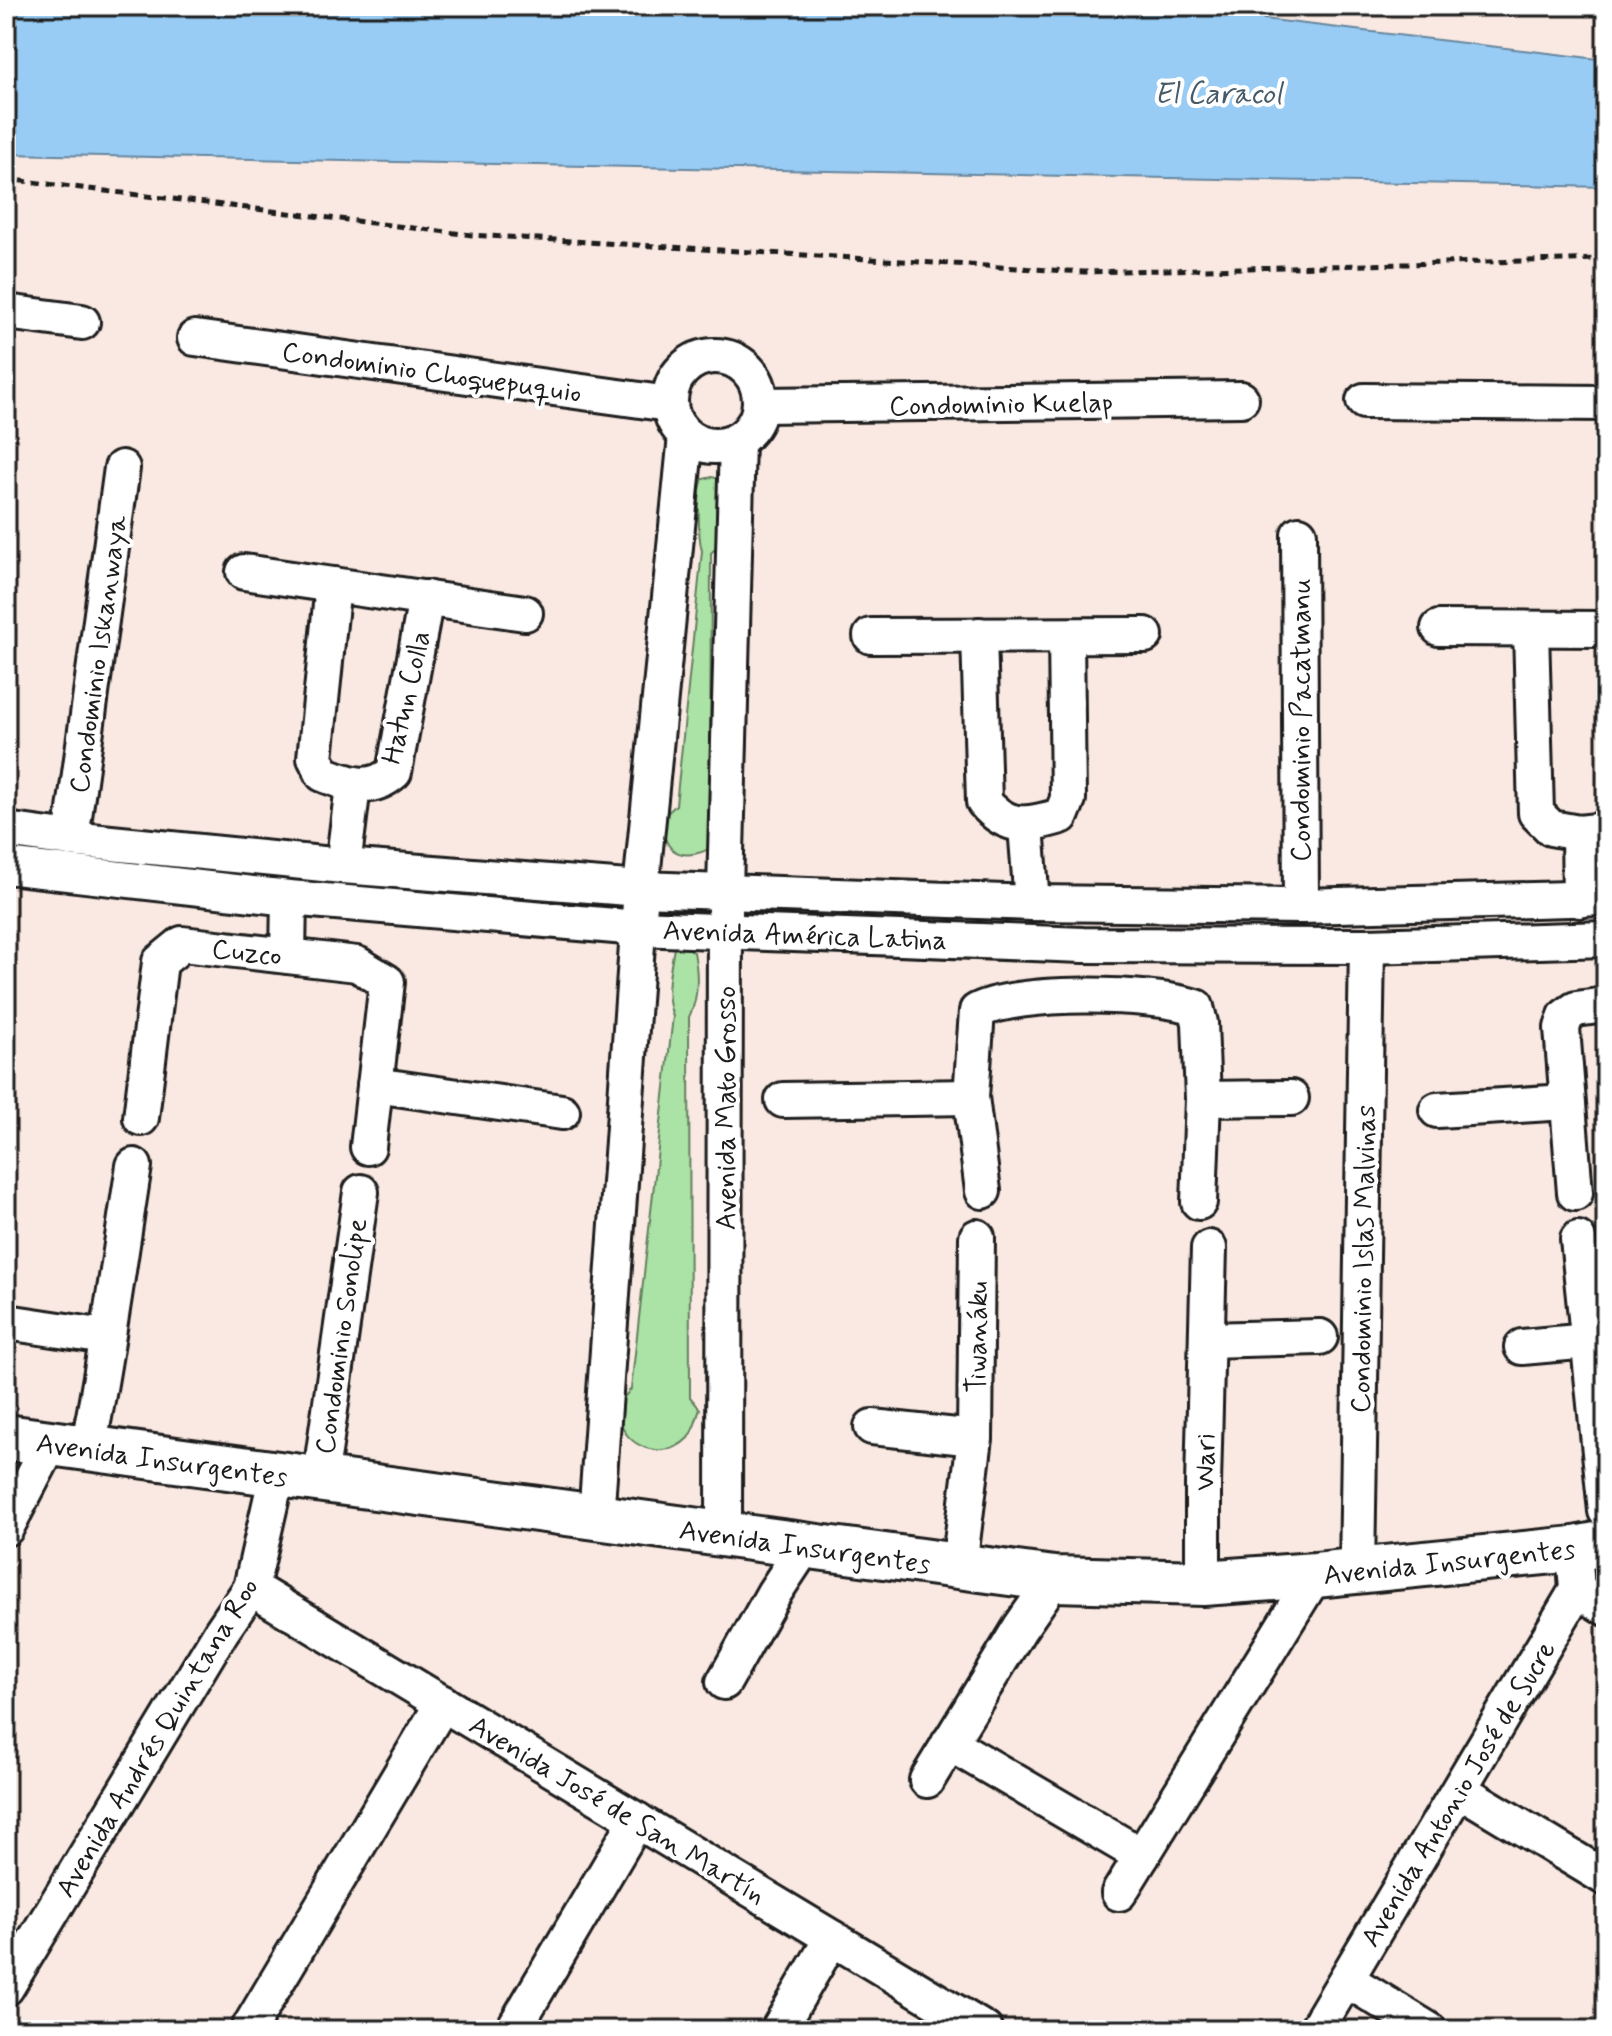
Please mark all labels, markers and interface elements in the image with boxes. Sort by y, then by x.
water label: El Caracol [1154,75,1285,114]
street label: Condominio Choquepuquio [280,334,584,413]
street label: Condominio Kuelap [889,385,1113,426]
street label: Condominio Iskanwaya [62,513,137,796]
street label: Condominio Pacatmanu [1284,578,1321,862]
street label: Hatun Colla [374,627,441,768]
street label: Avenida América Latina [662,913,948,960]
street label: Cuzco [210,931,284,976]
street label: Avenida Mato Grosso [709,986,746,1230]
street label: Condominio Islas Malvinas [1343,1105,1386,1413]
street label: Condominio Sonolipe [308,1216,377,1457]
street label: Tiwanáku [959,1281,998,1393]
street label: Avenida Insurgentes [34,1426,290,1497]
street label: Wari [1187,1433,1226,1491]
street label: Avenida Insurgentes [677,1513,933,1584]
street label: Avenida Insurgentes [1321,1532,1577,1595]
street label: Avenida Andrés Quintana Roo [48,1572,268,1905]
street label: Avenida Antonio José de Sucre [1353,1634,1565,1954]
street label: Avenida José de San Martín [462,1708,772,1915]

